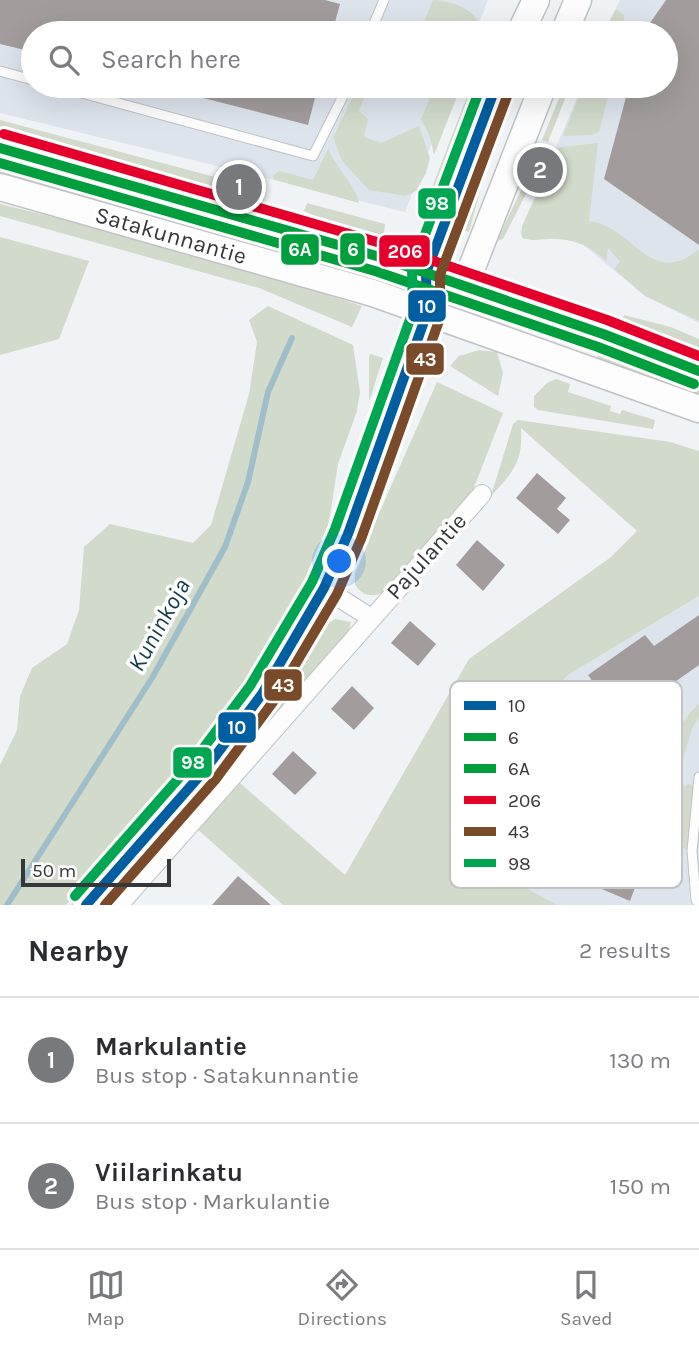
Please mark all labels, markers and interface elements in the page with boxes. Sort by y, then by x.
search box [21,21,678,98]
icon: search [45,41,83,79]
text: Search here [101,44,241,75]
pin: 2 [517,144,563,196]
pin: 1 [216,161,262,213]
line badge: 98 [417,187,457,220]
text: 98 [425,193,449,215]
street label: Satakunnantie [92,201,250,270]
line badge: 6 [339,232,366,266]
line badge: 6A [280,233,320,266]
line badge: 206 [378,234,431,268]
text: 6A [288,239,312,261]
text: 6 [347,239,359,261]
text: 206 [387,241,423,263]
line badge: 10 [407,289,447,323]
text: 10 [418,296,436,318]
line badge: 43 [405,342,445,376]
text: 43 [413,349,437,371]
street label: Pajulantie [381,508,472,605]
your location [322,544,356,578]
water label: Kuninkoja [122,574,196,676]
line badge: 43 [263,668,303,702]
text: 43 [271,675,295,697]
legend [450,681,682,888]
text: 10 [508,695,526,717]
line badge: 10 [217,711,257,744]
text: 10 [228,717,246,739]
text: 6 [508,727,519,749]
line badge: 98 [172,746,213,779]
text: 98 [181,752,205,774]
text: 6A [508,758,530,780]
text: 206 [508,790,541,812]
text: 43 [508,821,530,843]
text: 98 [508,853,531,875]
scale bar [21,856,172,888]
text: 50 m [32,860,76,882]
text: Nearby [28,933,128,969]
text: 2 results [579,937,671,964]
text: Markulantie [95,1031,247,1062]
text: 1 [47,1047,55,1074]
text: 130 m [609,1047,671,1074]
text: Bus stop · Satakunnantie [95,1062,359,1089]
text: Viilarinkatu [95,1157,243,1188]
text: 2 [44,1173,58,1200]
text: 150 m [610,1173,671,1200]
text: Bus stop · Markulantie [95,1188,330,1215]
tab: Map [87,1266,125,1330]
tab: Directions [298,1266,387,1330]
tab: Saved [560,1266,612,1330]

